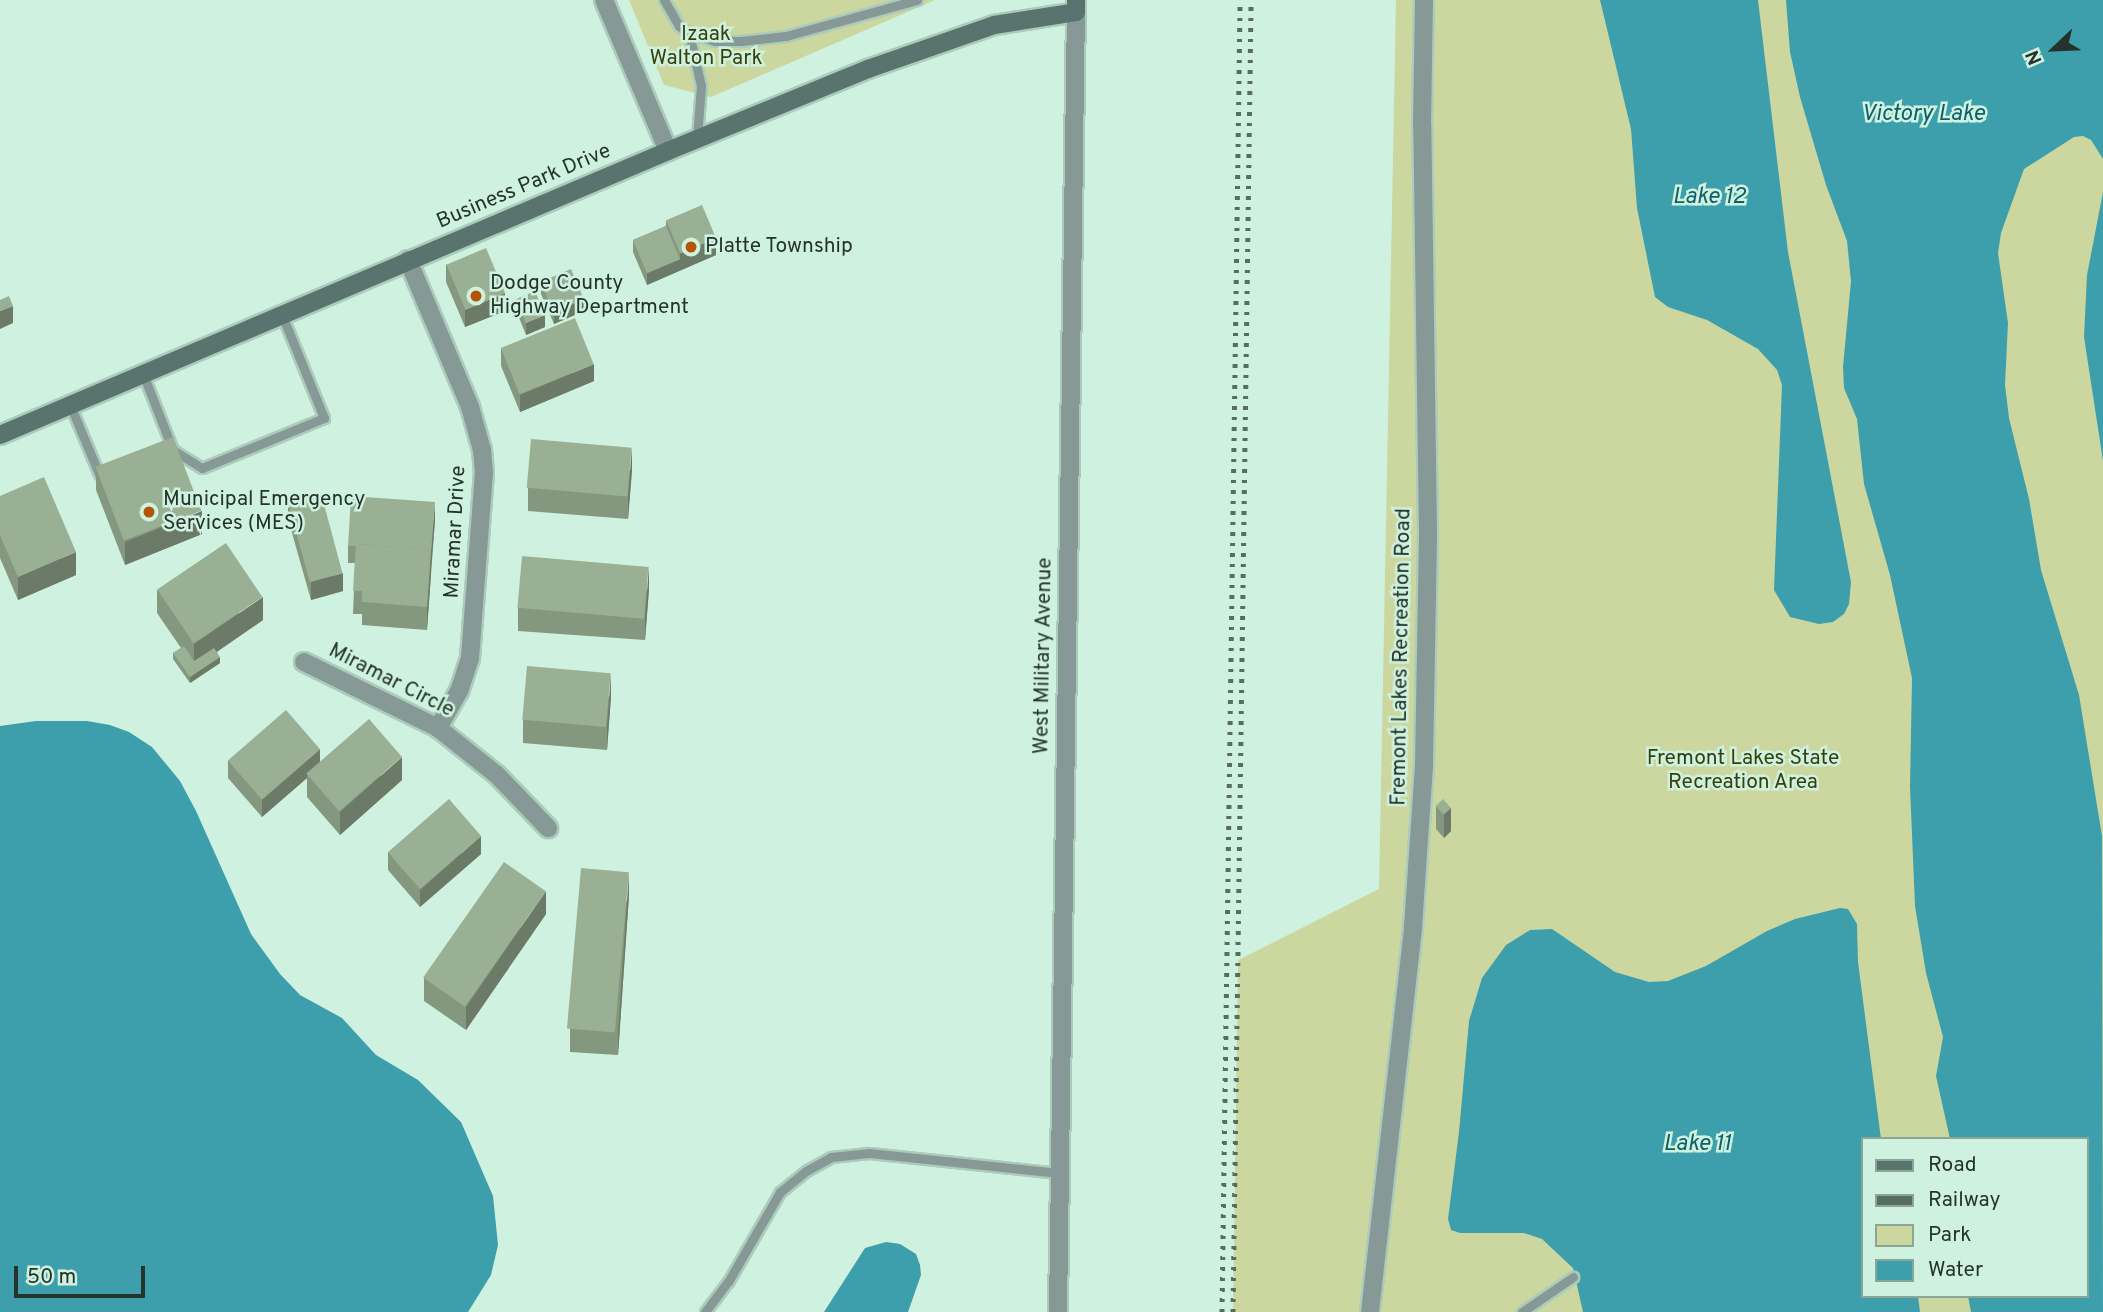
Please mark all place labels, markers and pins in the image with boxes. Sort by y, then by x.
place label: Platte Township [705,234,854,260]
marker: Platte Township [683,239,699,255]
place label: Dodge County Highway Department [490,271,689,321]
marker: Dodge County Highway Department [468,288,484,304]
place label: Municipal Emergency Services (MES) [163,487,365,537]
marker: Municipal Emergency Services (MES) [141,504,157,520]

